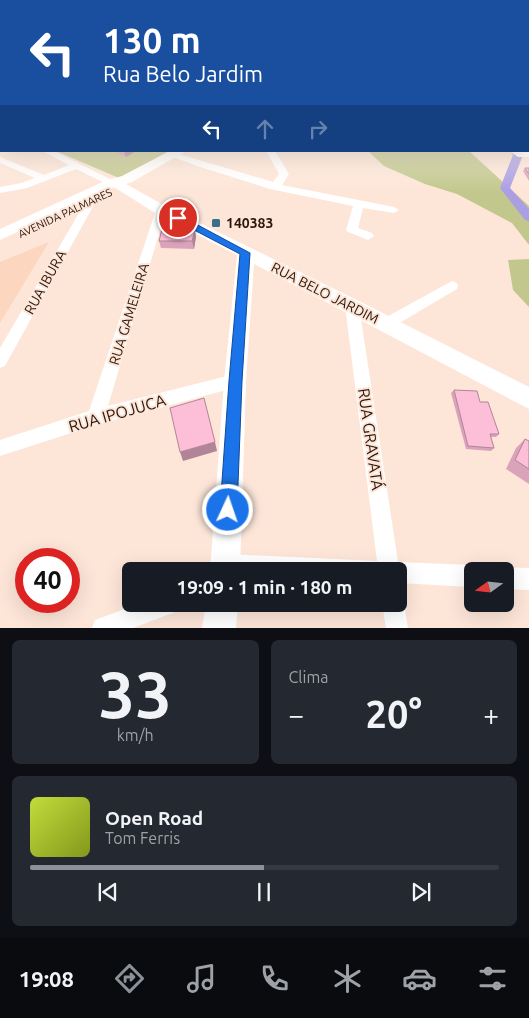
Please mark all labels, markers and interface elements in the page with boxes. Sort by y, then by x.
icon: left [20,20,85,85]
text: 130 m [103,20,201,60]
text: Rua Belo Jardim [103,61,263,86]
icon: left [198,115,226,143]
icon: ahead [251,115,279,143]
icon: right [304,115,332,143]
street label: AVENIDA PALMARES [16,186,114,240]
pin [157,197,199,239]
icon: arrive [164,204,192,232]
place label: 140383 [226,215,273,231]
marker: 140383 [210,217,222,229]
street label: RUA IBURA [21,247,69,317]
street label: RUA BELO JARDIM [269,259,381,327]
street label: RUA GAMELEIRA [106,261,152,367]
street label: RUA GRAVATÁ [355,387,389,492]
street label: RUA IPOJUCA [66,390,168,435]
position arrow [201,483,253,535]
speed limit sign: 40 [15,548,80,613]
north arrow [464,562,514,612]
map controls [464,562,514,612]
text: 19:09 · 1 min · 180 m [177,576,352,598]
text: 33 [99,657,172,730]
text: Clima [289,668,328,686]
text: 20° [366,693,422,735]
text: − [289,699,304,730]
text: + [483,699,499,730]
text: km/h [117,726,154,744]
text: Open Road [105,807,203,829]
text: Tom Ferris [105,829,180,847]
icon: previous [94,878,122,906]
icon: pause [250,878,278,906]
icon: next [407,878,435,906]
icon: directions [112,961,147,996]
icon: music [184,961,219,996]
icon: phone [257,961,292,996]
icon: climate [330,961,365,996]
icon: car [402,961,437,996]
icon: filters [475,961,510,996]
text: 19:08 [19,966,74,991]

